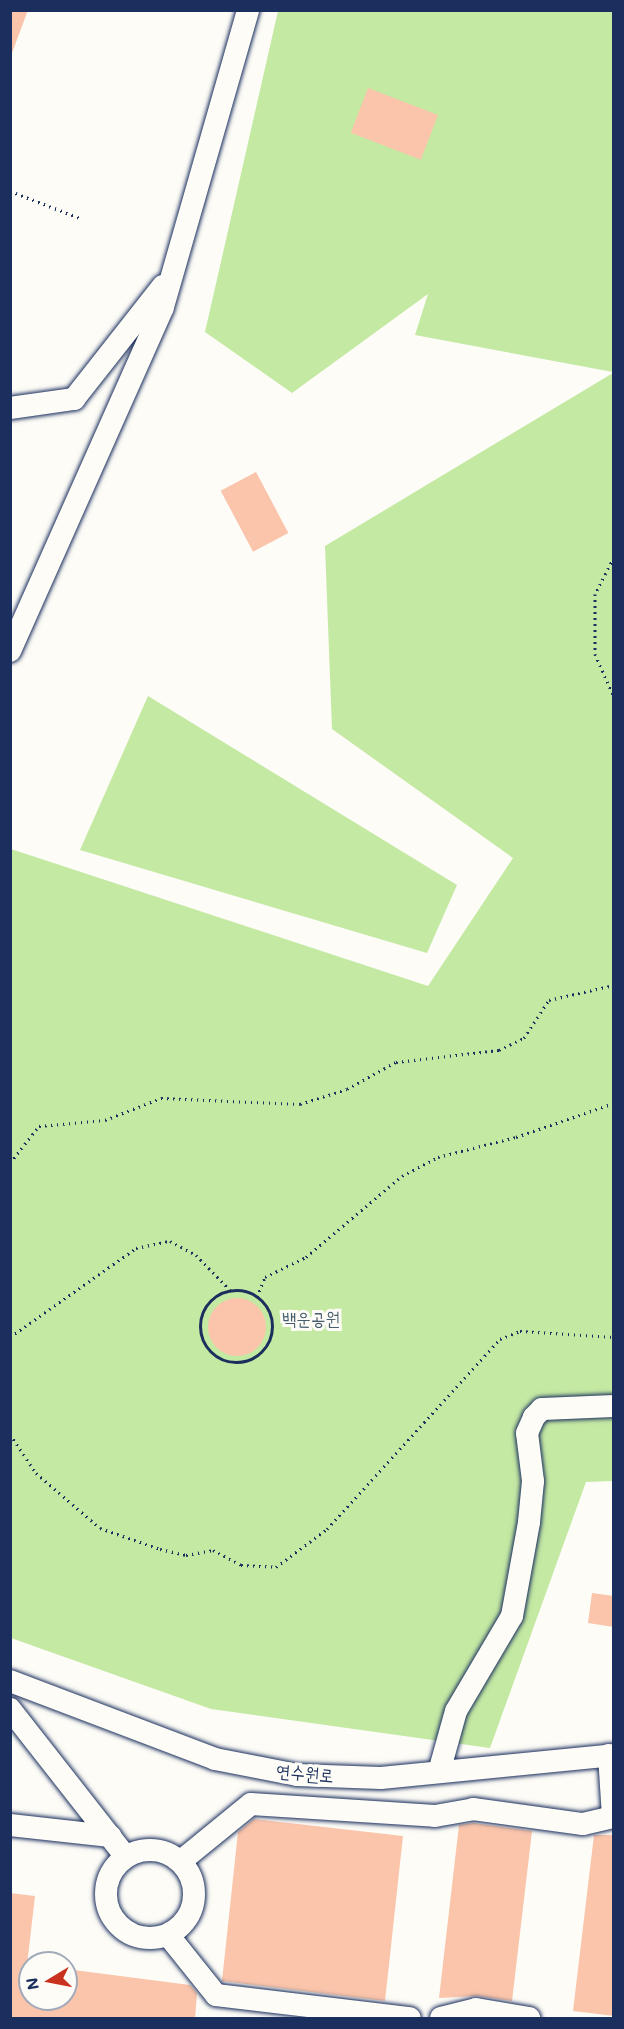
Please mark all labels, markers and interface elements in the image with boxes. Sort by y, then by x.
park label: 백운공원 [282,1307,340,1329]
street label: 연수원로 [275,1760,335,1786]
north arrow [18,1951,78,2011]
text: N [20,1976,43,1992]

